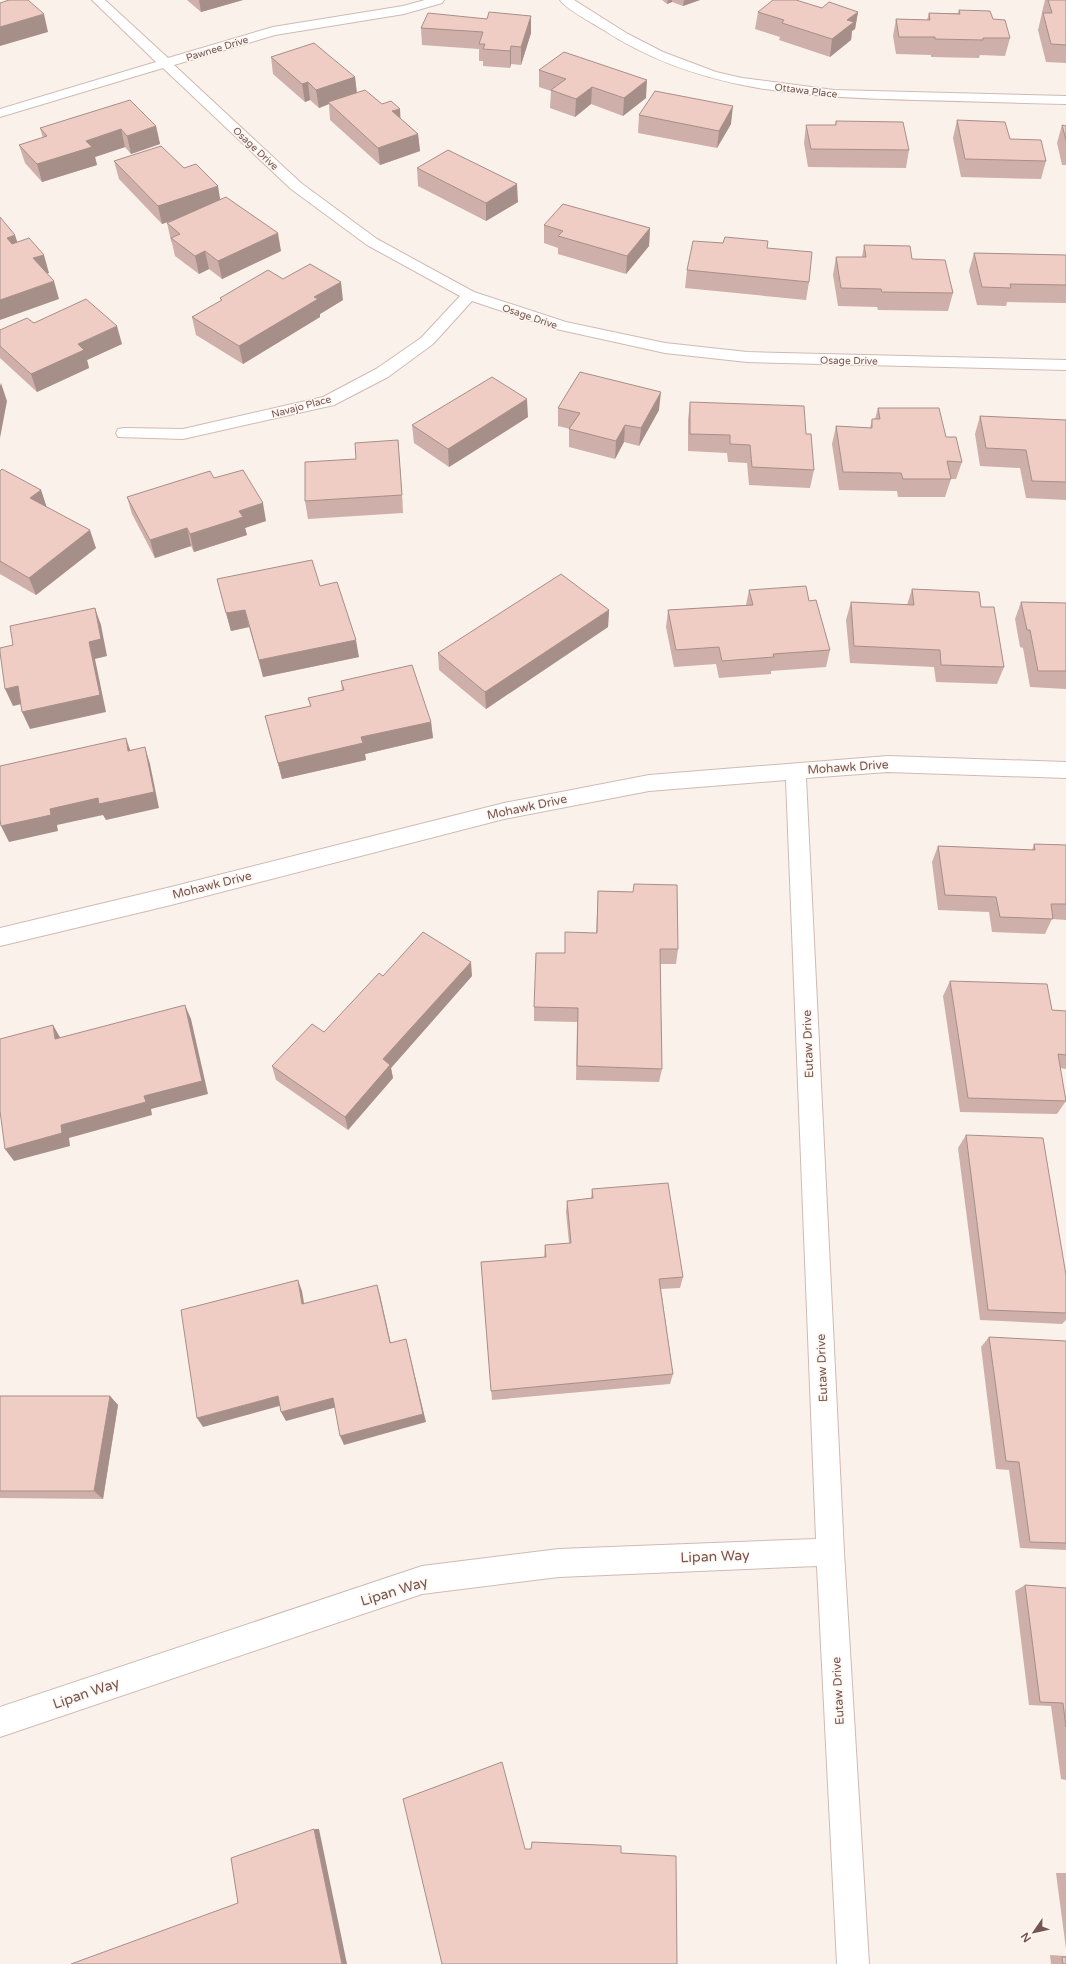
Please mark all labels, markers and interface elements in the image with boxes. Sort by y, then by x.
street label: Pawnee Drive [185,34,250,64]
street label: Ottawa Place [774,81,838,101]
street label: Osage Drive [230,125,281,173]
street label: Osage Drive [500,302,559,332]
street label: Osage Drive [820,354,878,368]
street label: Navajo Place [270,393,333,421]
street label: Mohawk Drive [807,757,889,777]
street label: Mohawk Drive [486,792,568,822]
street label: Mohawk Drive [171,868,253,902]
street label: Eutaw Drive [800,1009,816,1078]
street label: Eutaw Drive [814,1333,830,1402]
street label: Lipan Way [680,1547,750,1566]
street label: Lipan Way [359,1573,430,1610]
street label: Eutaw Drive [829,1656,847,1725]
street label: Lipan Way [51,1674,122,1713]
north arrow [1014,1912,1054,1952]
text: N [1018,1930,1034,1945]

